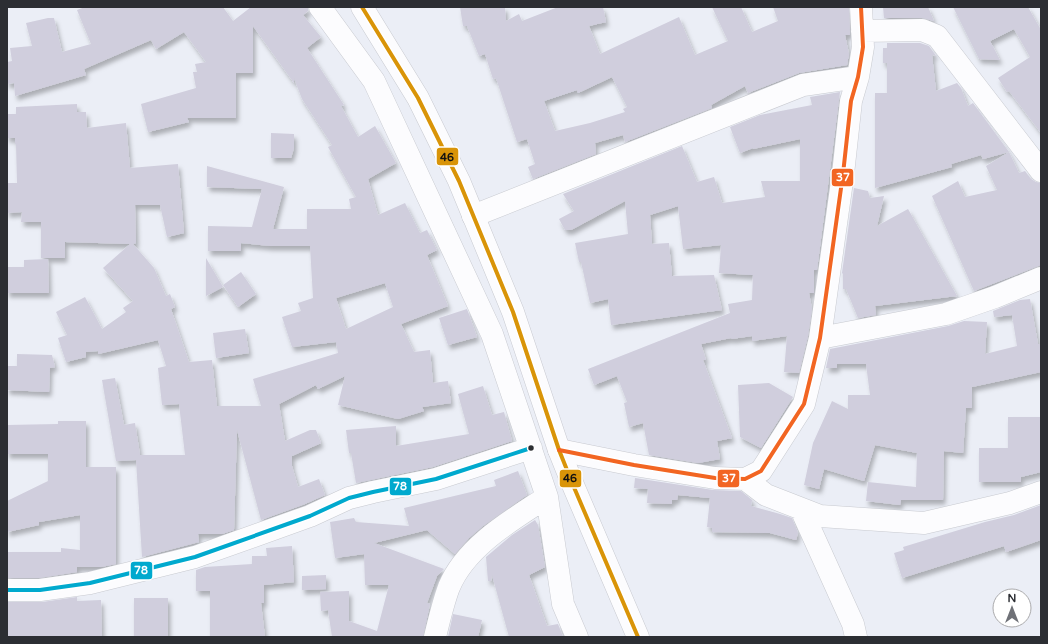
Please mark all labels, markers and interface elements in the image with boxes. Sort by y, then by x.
line badge: 46 [436,147,459,166]
text: 46 [440,151,454,164]
line badge: 37 [831,168,854,187]
text: 37 [836,171,850,184]
unlabelled marker [526,443,536,453]
line badge: 46 [559,469,582,488]
line badge: 37 [717,469,740,488]
text: 46 [563,472,577,485]
text: 37 [722,472,736,485]
line badge: 78 [389,477,412,496]
text: 78 [393,480,407,493]
line badge: 78 [130,561,153,580]
text: 78 [134,564,148,577]
north arrow [992,588,1032,628]
text: N [1008,592,1016,605]

